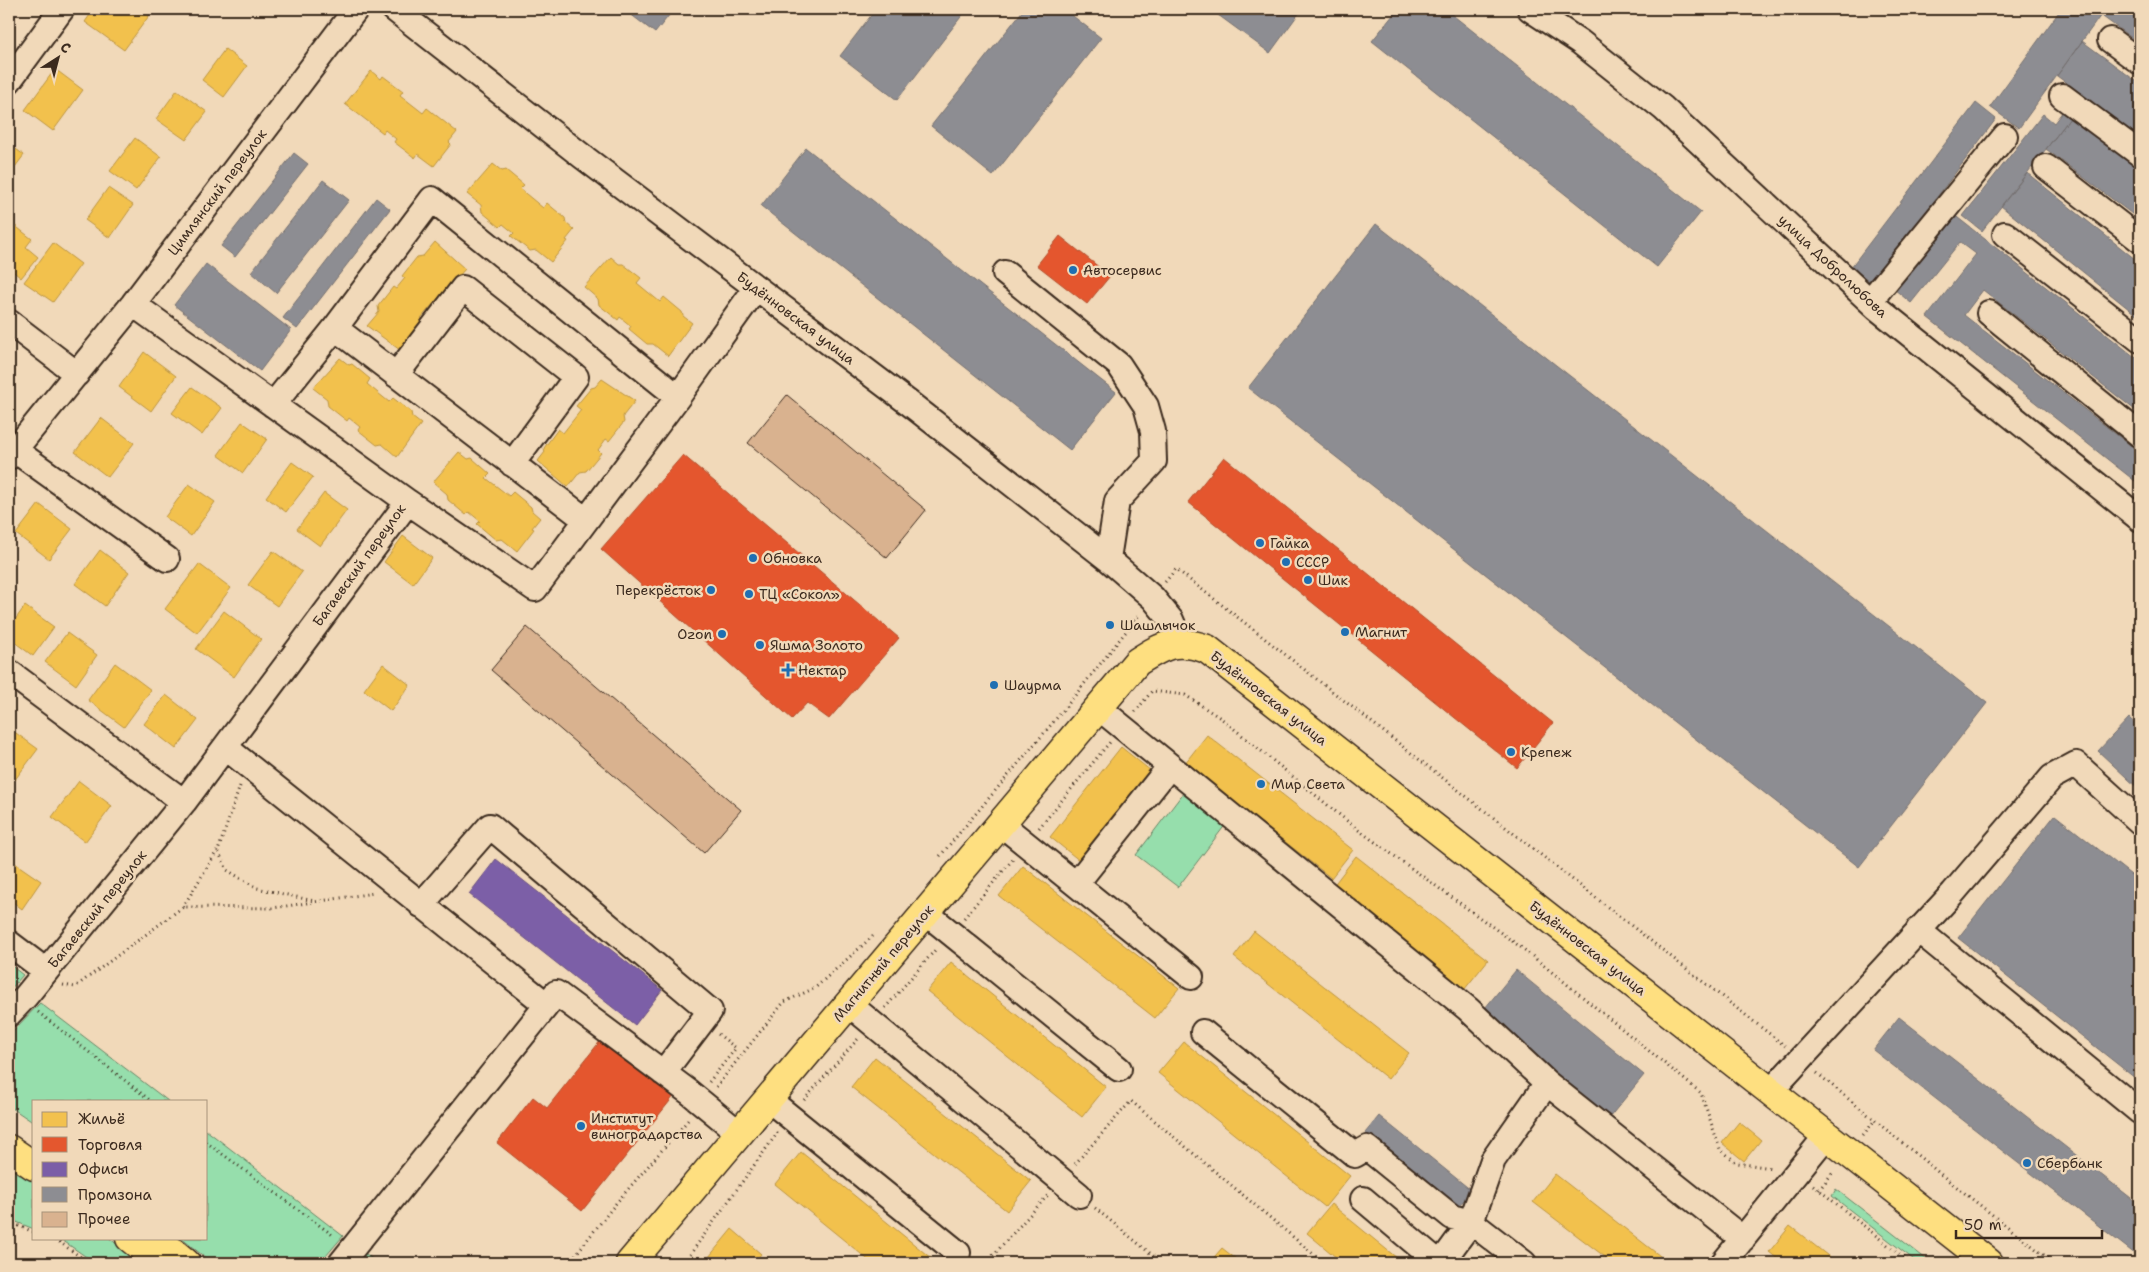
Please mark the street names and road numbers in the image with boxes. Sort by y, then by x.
street label: Цимлянский переулок [164,125,271,259]
street label: улица Добролюбова [1774,211,1892,322]
street label: Будённовская улица [733,268,859,369]
street label: Багаевский переулок [308,500,410,630]
street label: Будённовская улица [1207,647,1331,749]
street label: Багаевский переулок [44,846,151,972]
street label: Будённовская улица [1526,897,1650,999]
street label: Магнитный переулок [829,900,938,1025]

